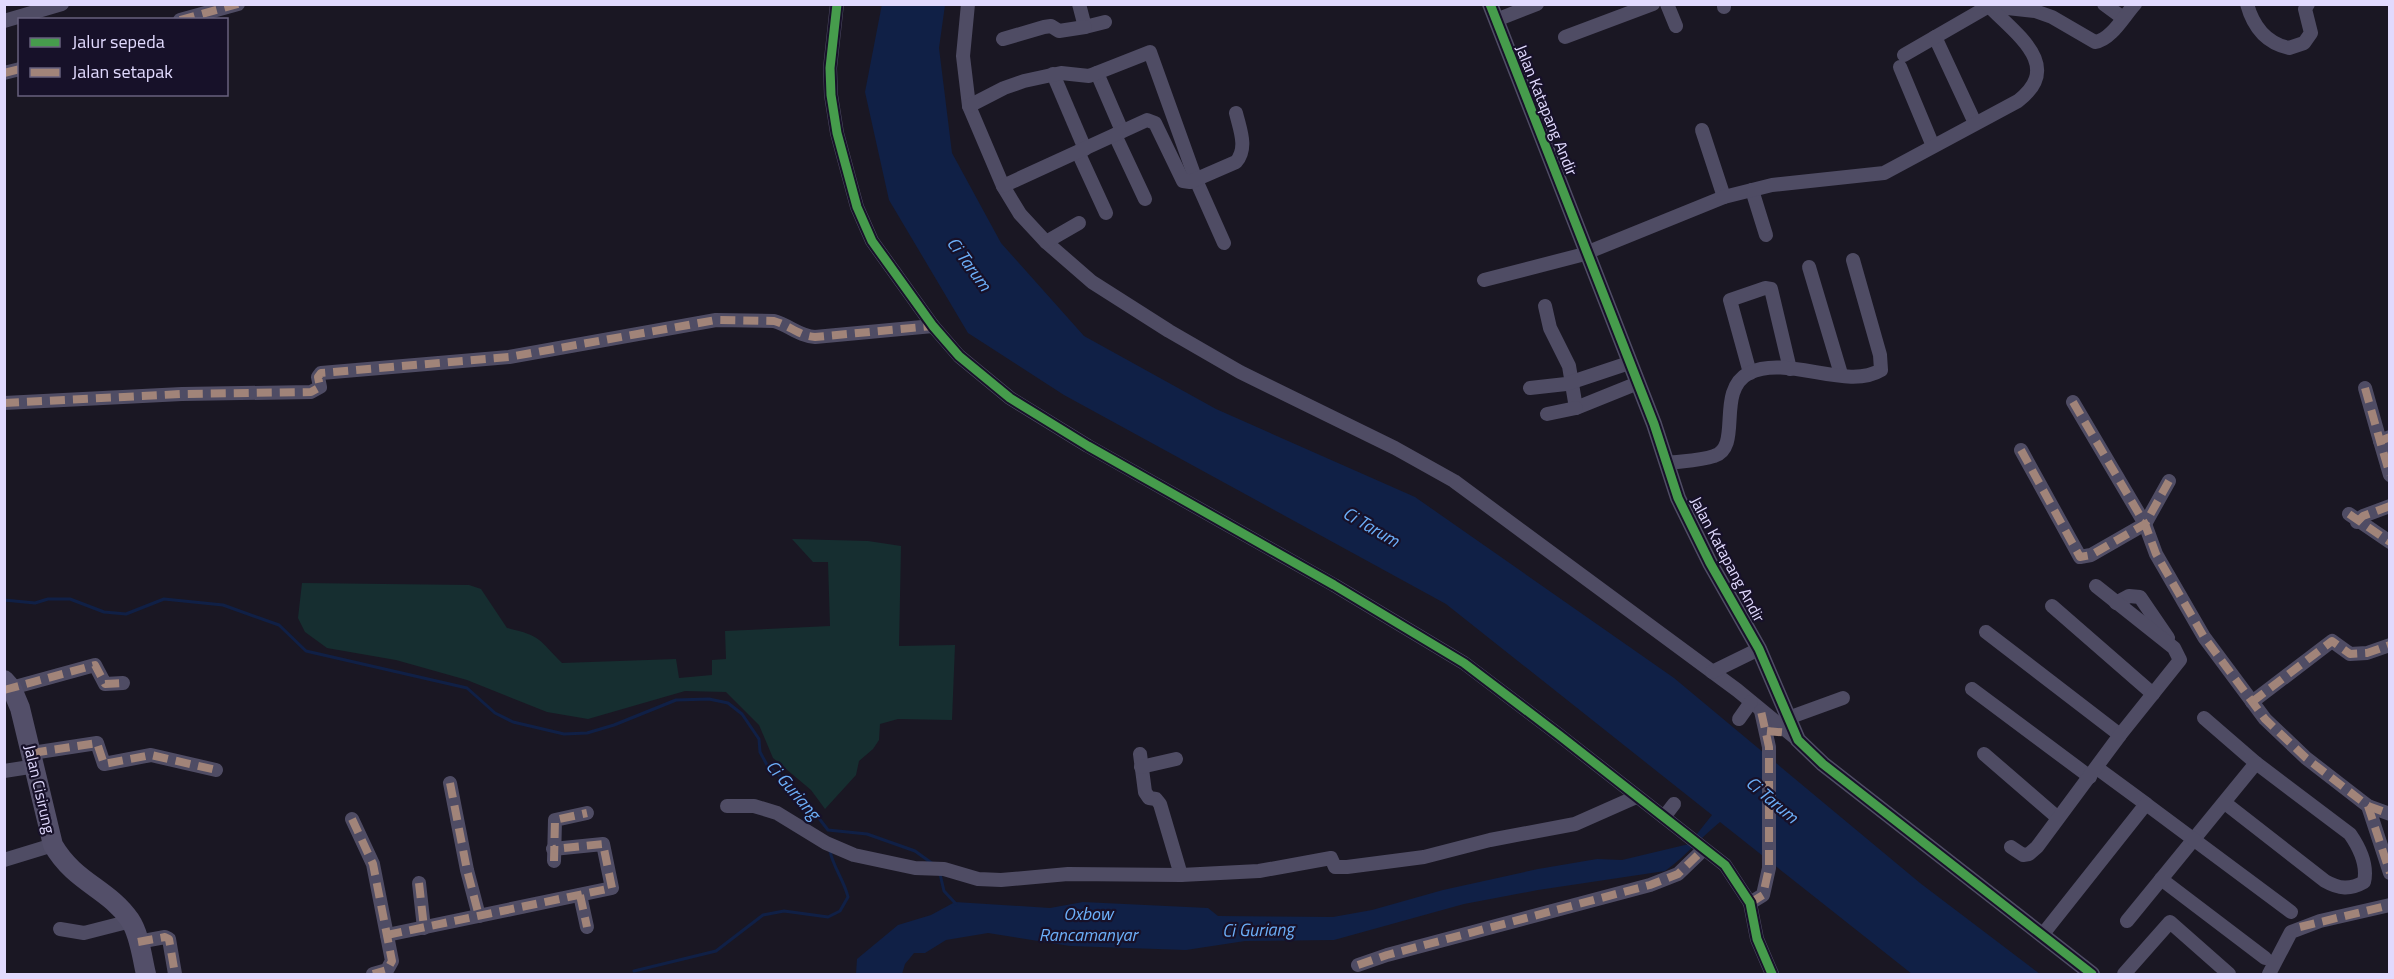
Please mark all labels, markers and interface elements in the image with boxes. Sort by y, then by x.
legend [18,18,228,96]
text: Jalur sepeda [72,28,165,55]
street label: Jalan Katapang Andir [1510,41,1584,180]
text: Jalan setapak [72,58,173,85]
water label: Ci Tarum [940,231,999,297]
street label: Jalan Katapang Andir [1685,492,1772,627]
water label: Ci Tarum [1338,500,1405,554]
street label: Jalan Cisirung [18,742,62,836]
water label: Ci Guriang [760,754,829,828]
water label: Ci Tarum [1740,770,1805,830]
water label: Oxbow Rancamanyar [1039,900,1140,948]
water label: Ci Guriang [1222,915,1297,944]

